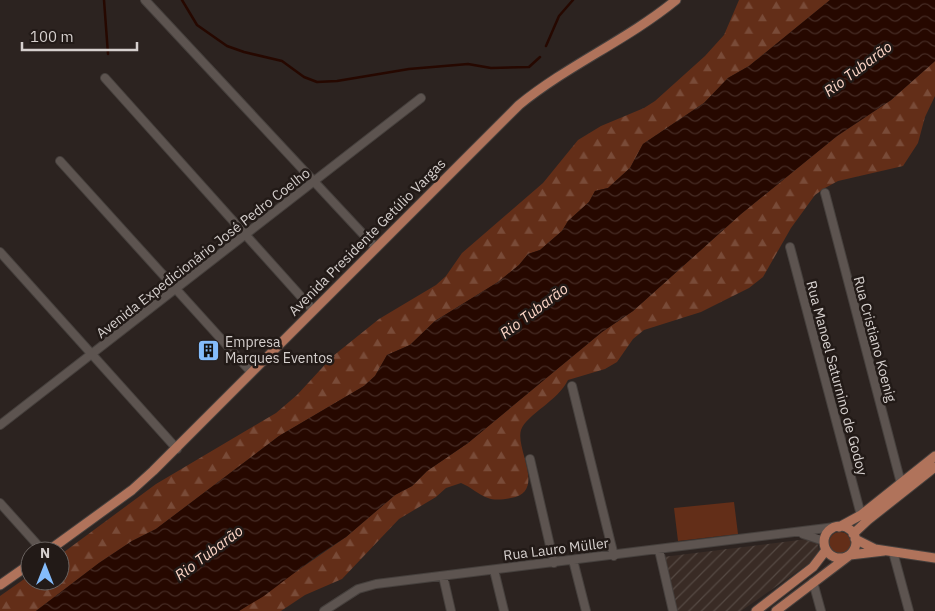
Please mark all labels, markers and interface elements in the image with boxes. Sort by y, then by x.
scale bar [22,20,138,52]
text: 100 m [30,27,74,46]
water label: Rio Tubarão [820,37,896,101]
street label: Avenida Presidente Getúlio Vargas [285,154,450,319]
street label: Avenida Expedicionário José Pedro Coelho [92,164,314,342]
street label: Rua Cristiano Koenig [850,274,901,405]
water label: Rio Tubarão [496,279,572,343]
street label: Rua Manoel Saturnino de Godoy [802,279,872,477]
place label: Empresa Marques Eventos [225,333,333,367]
building icon: Empresa Marques Eventos [197,338,221,362]
water label: Rio Tubarão [171,521,247,585]
street label: Rua Lauro Müller [502,534,610,564]
north arrow [20,541,70,591]
text: N [40,544,50,562]

